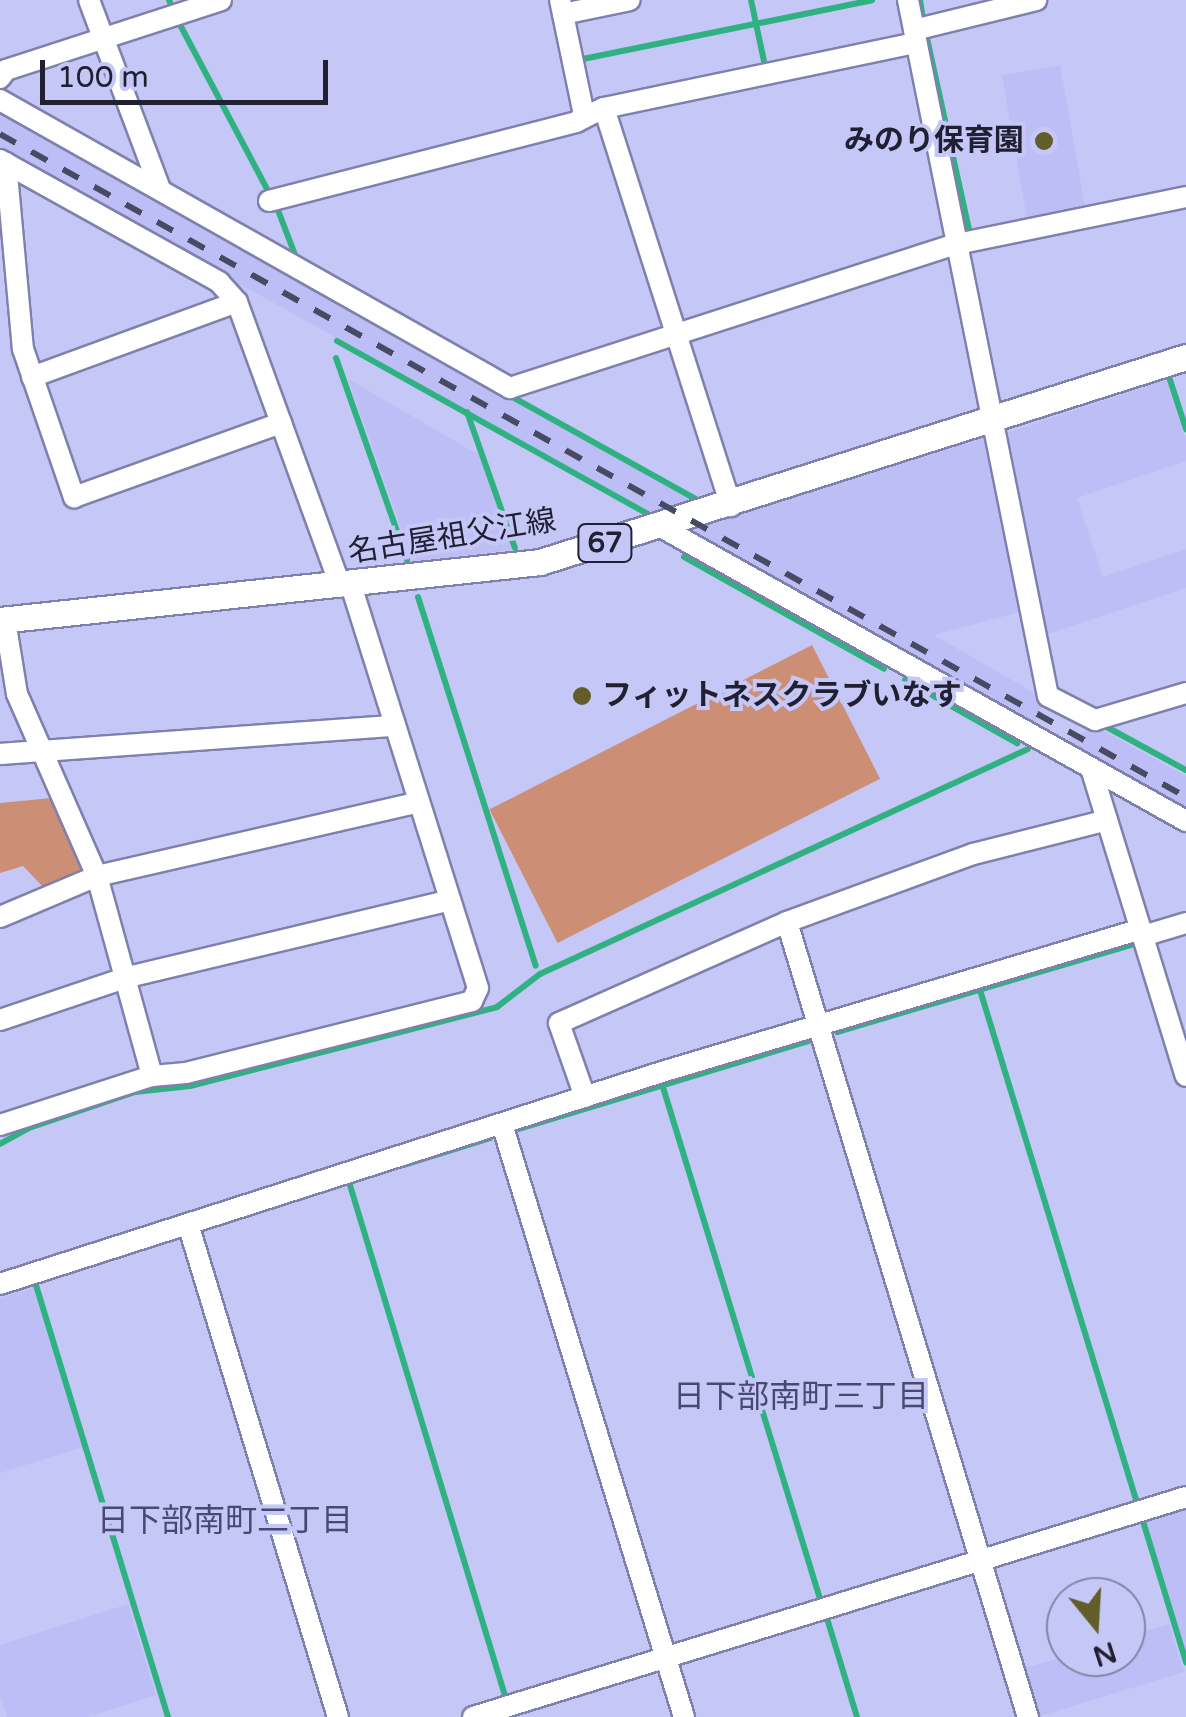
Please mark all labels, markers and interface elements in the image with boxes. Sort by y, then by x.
scale bar [45,40,332,102]
text: 100 m [57,59,149,96]
place label: みのり保育園 [844,123,1024,159]
marker: みのり保育園 [1033,130,1055,152]
street label: 名古屋祖父江線 [345,503,559,571]
road number: 67 [575,520,635,566]
place label: フィットネスクラブいなす [602,678,962,714]
marker: フィットネスクラブいなす [571,685,593,707]
district label: 日下部南町三丁目 [673,1378,929,1416]
district label: 日下部南町二丁目 [97,1502,353,1540]
north arrow [1046,1577,1146,1677]
text: N [1089,1634,1121,1673]

